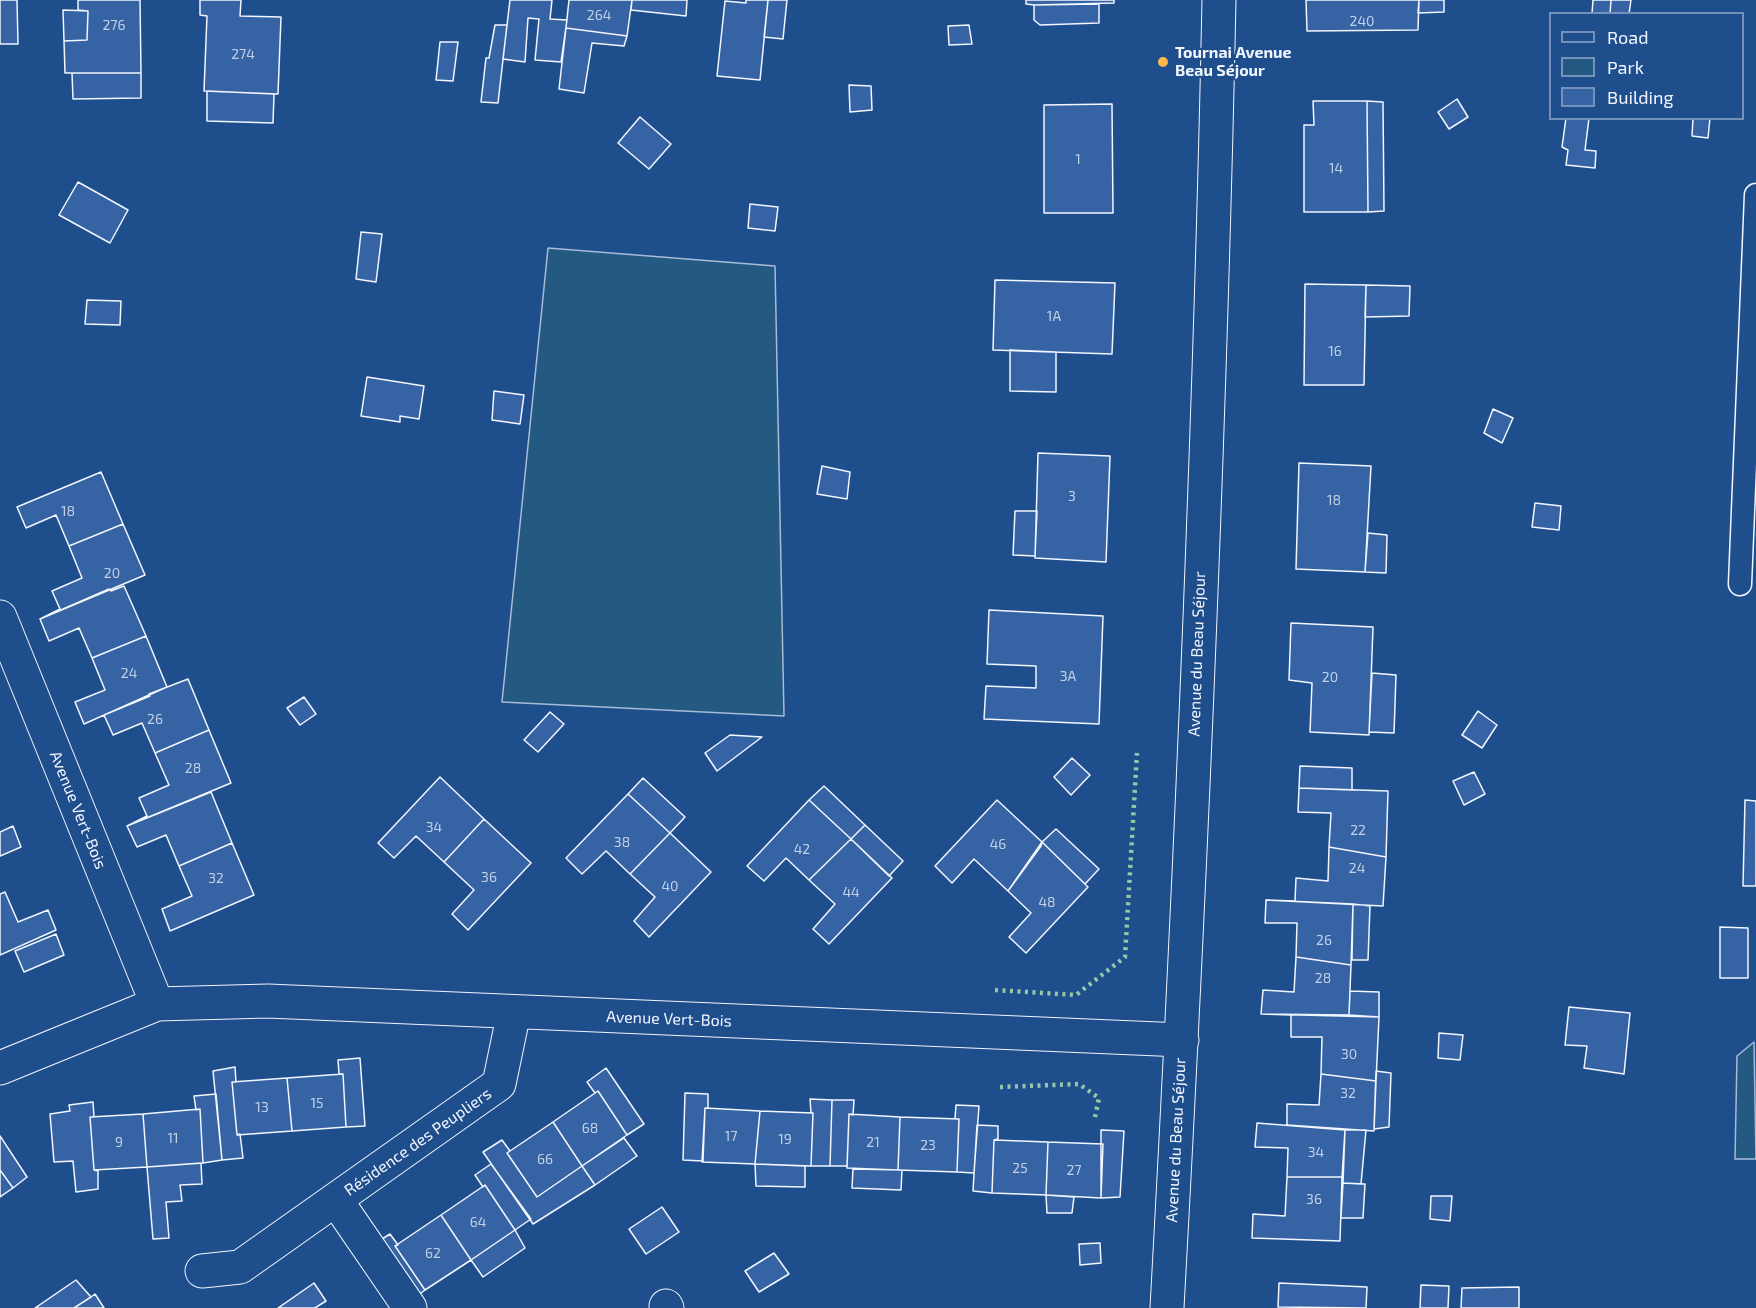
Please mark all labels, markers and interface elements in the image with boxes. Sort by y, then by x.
house number: 264 [587,7,611,23]
legend [1549,12,1744,120]
house number: 240 [1350,13,1374,29]
house number: 276 [102,17,126,33]
text: Road [1607,26,1648,48]
place label: Tournai Avenue Beau Séjour [1175,43,1292,81]
house number: 274 [231,46,255,62]
marker: Tournai Avenue Beau Séjour [1156,55,1170,69]
text: Park [1607,56,1644,78]
text: Building [1607,86,1674,108]
house number: 1 [1075,151,1081,167]
house number: 14 [1329,160,1343,176]
house number: 1A [1047,308,1061,324]
house number: 16 [1328,343,1342,359]
house number: 3 [1068,488,1076,504]
house number: 18 [1327,492,1341,508]
house number: 18 [61,503,75,519]
house number: 20 [104,565,120,581]
street label: Avenue du Beau Séjour [1185,571,1209,737]
house number: 24 [121,665,137,681]
house number: 3A [1060,668,1076,684]
house number: 20 [1322,669,1338,685]
house number: 26 [147,711,163,727]
street label: Avenue Vert-Bois [46,748,110,872]
house number: 28 [185,760,201,776]
house number: 34 [426,819,442,835]
house number: 22 [1350,822,1366,838]
house number: 38 [614,834,630,850]
house number: 46 [990,836,1006,852]
house number: 42 [794,841,810,857]
house number: 24 [1349,860,1365,876]
house number: 36 [481,869,497,885]
house number: 32 [208,870,224,886]
house number: 40 [661,878,679,894]
house number: 44 [842,884,860,900]
house number: 48 [1038,894,1056,910]
house number: 26 [1316,932,1332,948]
house number: 28 [1315,970,1331,986]
street label: Avenue Vert-Bois [606,1007,732,1031]
house number: 30 [1341,1046,1357,1062]
street label: Avenue du Beau Séjour [1162,1057,1190,1223]
street label: Résidence des Peupliers [341,1084,495,1200]
house number: 32 [1340,1085,1356,1101]
house number: 15 [310,1095,324,1111]
house number: 13 [255,1099,269,1115]
house number: 68 [582,1120,598,1136]
house number: 17 [725,1128,737,1144]
house number: 11 [167,1130,179,1146]
house number: 19 [778,1131,792,1147]
house number: 9 [115,1134,123,1150]
house number: 21 [866,1134,880,1150]
house number: 23 [920,1137,936,1153]
house number: 34 [1308,1144,1324,1160]
house number: 66 [537,1151,553,1167]
house number: 25 [1012,1160,1028,1176]
house number: 27 [1066,1162,1082,1178]
house number: 36 [1306,1191,1322,1207]
house number: 64 [470,1214,486,1230]
house number: 62 [425,1245,441,1261]

